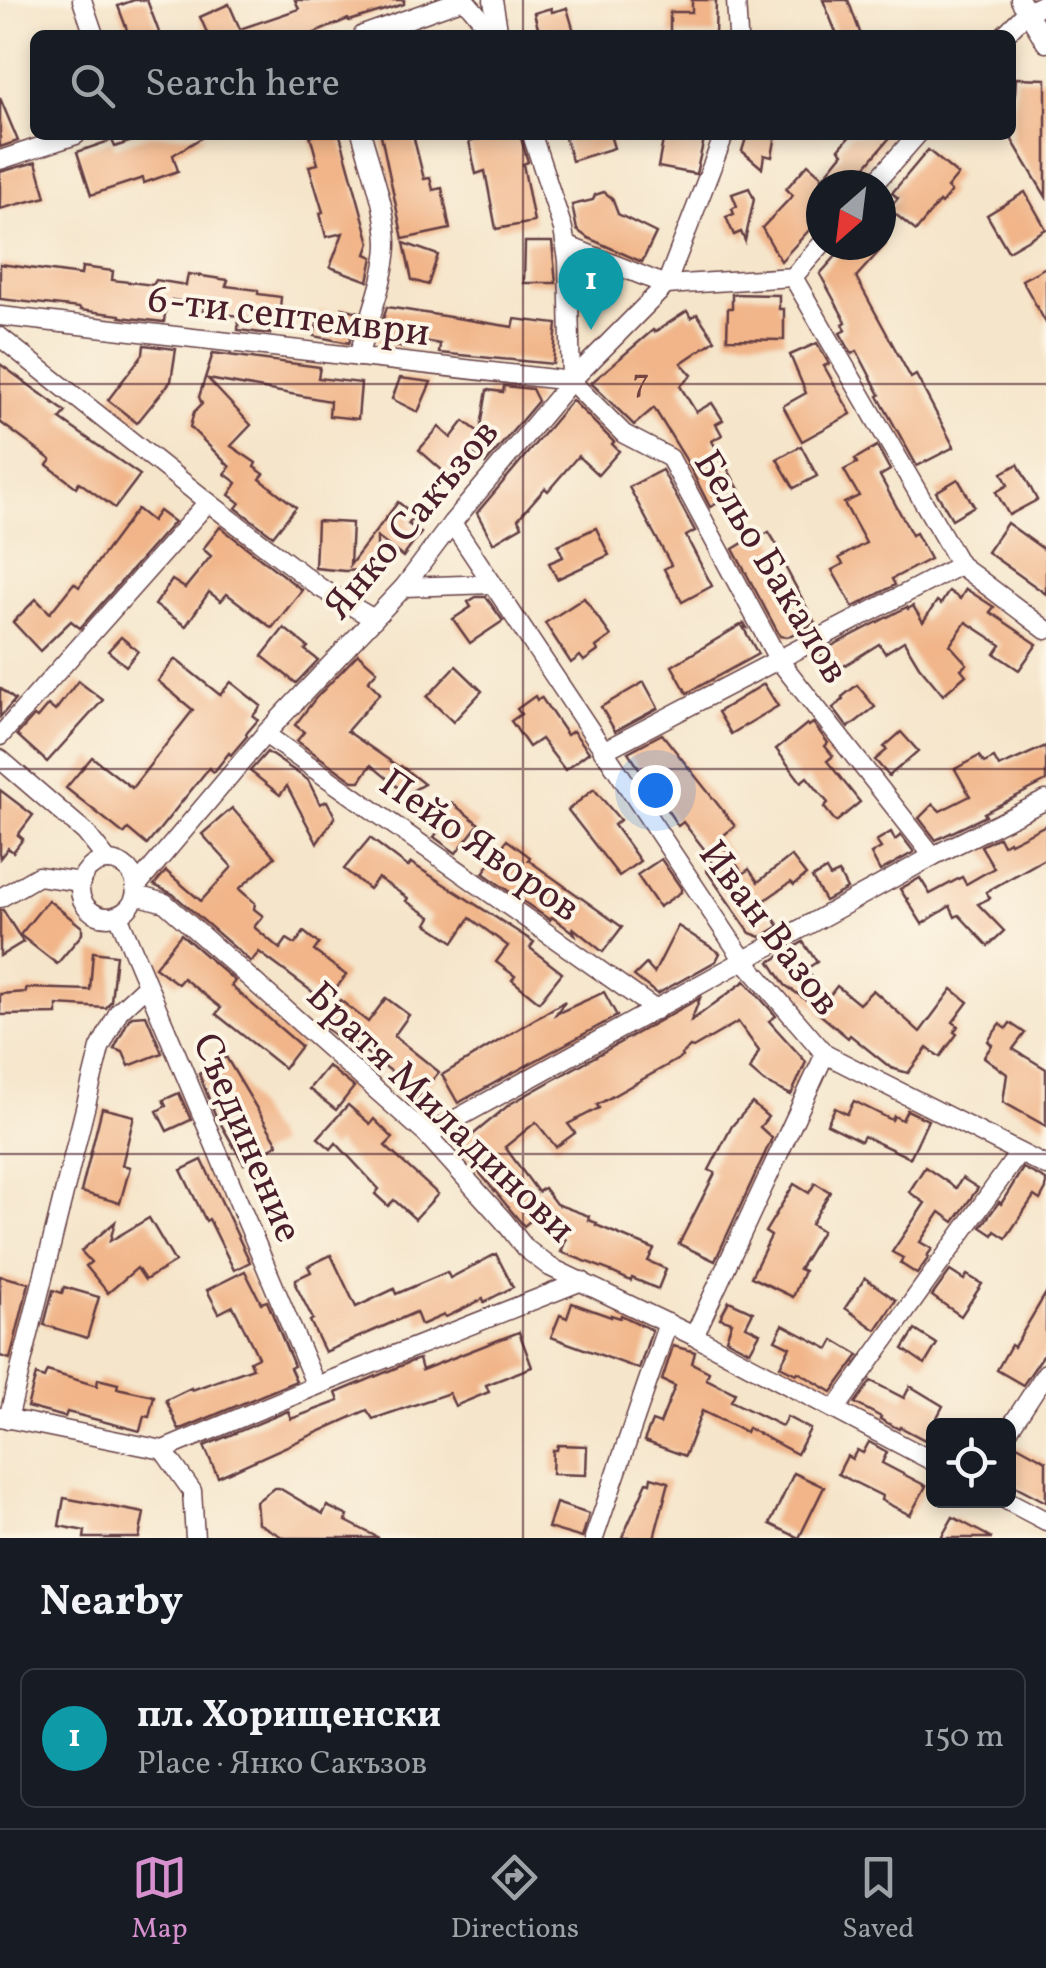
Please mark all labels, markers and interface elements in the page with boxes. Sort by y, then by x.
search box [30,30,1016,140]
icon: search [65,58,120,113]
text: Search here [145,59,340,112]
north arrow [806,170,896,260]
pin: 1 [558,248,624,330]
street label: 6-ти септември [144,273,433,363]
house number: 7 [633,359,649,407]
street label: Янко Сакъзов [312,408,514,633]
street label: Бельо Бакалов [678,441,861,695]
street label: Пейо Яворов [367,757,591,937]
your location [630,765,681,816]
street label: Иван Вазов [683,830,852,1029]
street label: Братя Миладинови [292,970,586,1257]
street label: Съединение [176,1025,315,1252]
map controls [926,1418,1016,1508]
button: locate [926,1418,1016,1508]
text: Nearby [40,1574,183,1633]
text: пл. Хорищенски [137,1690,441,1743]
text: 1 [68,1716,81,1760]
text: 150 m [923,1716,1004,1760]
text: Place · Янко Сакъзов [137,1743,427,1787]
tab: Map [132,1850,188,1949]
tab: Directions [451,1850,579,1949]
tab: Saved [842,1850,914,1949]

